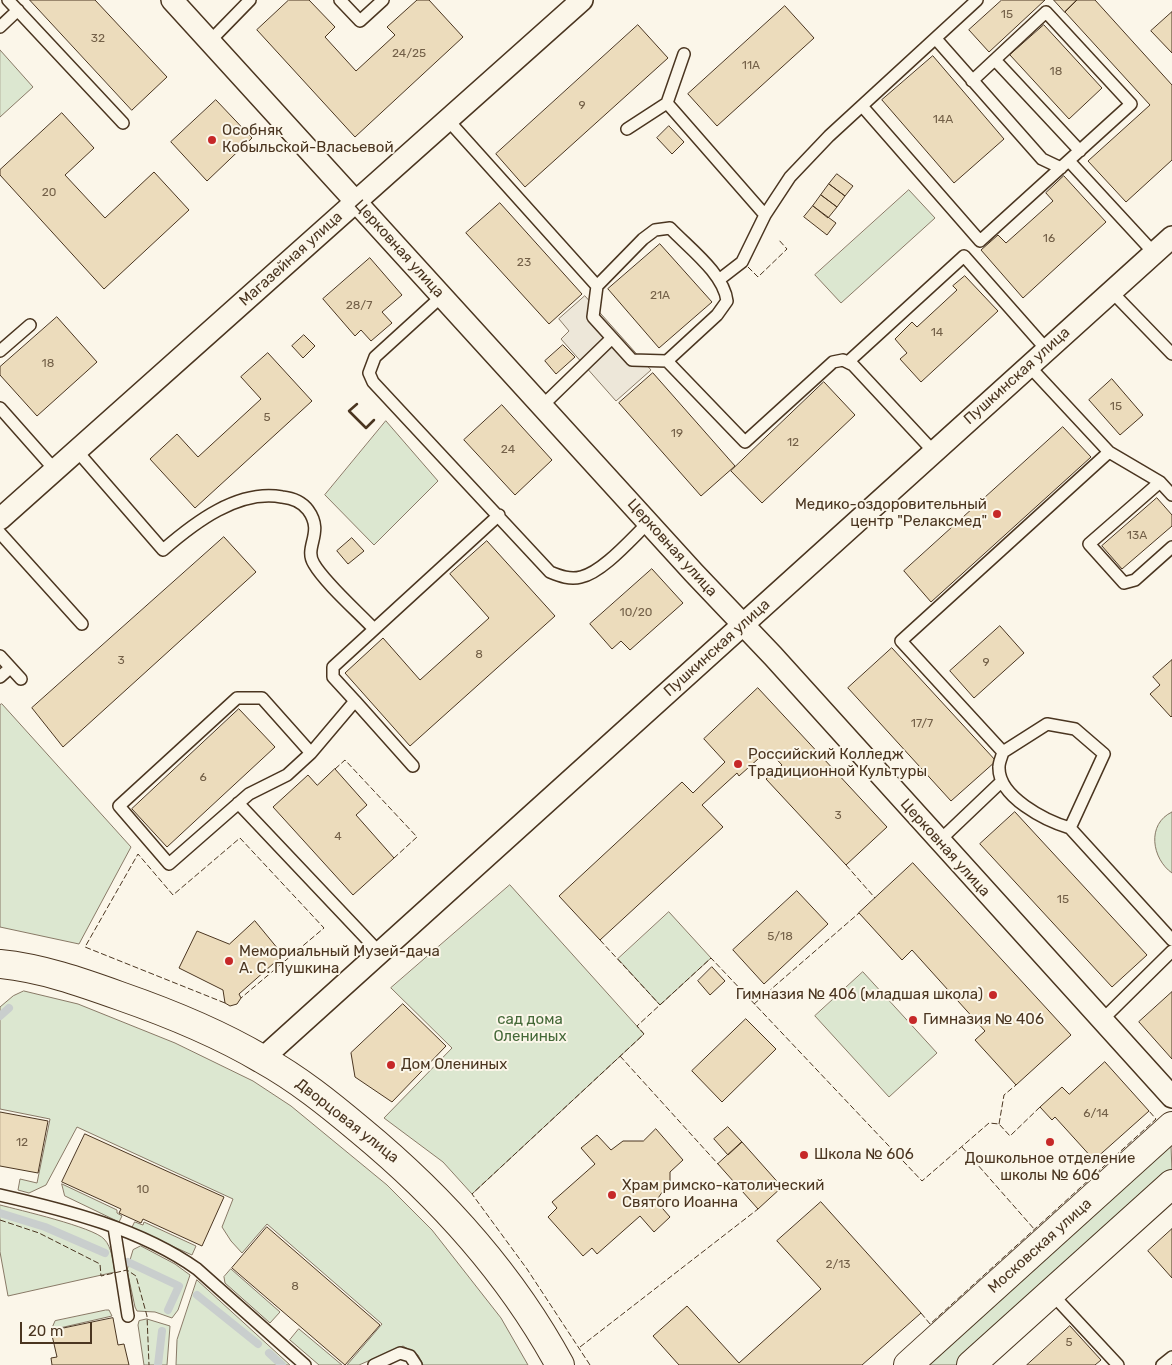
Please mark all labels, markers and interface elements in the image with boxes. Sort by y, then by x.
house number: 15 [1001,8,1013,22]
house number: 32 [91,32,105,46]
house number: 24/25 [392,47,426,61]
house number: 11А [742,59,760,73]
house number: 18 [1050,65,1062,79]
house number: 9 [578,99,586,113]
house number: 14А [933,113,953,127]
place label: Особняк Кобыльской-Власьевой [222,122,394,157]
marker: Особняк Кобыльской-Власьевой [206,134,218,146]
house number: 20 [42,186,56,200]
street label: Церковная улица [350,196,448,302]
street label: Магазейная улица [236,208,346,310]
house number: 16 [1043,232,1055,246]
house number: 23 [517,256,531,270]
house number: 21А [650,289,670,303]
house number: 28/7 [346,299,372,313]
street label: Пушкинская улица [960,324,1074,428]
house number: 14 [931,326,943,340]
house number: 18 [42,357,54,371]
house number: 15 [1110,400,1122,414]
house number: 5 [263,411,271,425]
house number: 19 [671,427,683,441]
house number: 12 [787,436,799,450]
house number: 24 [501,443,515,457]
street label: Церковная улица [623,495,721,601]
place label: Медико-оздоровительный центр "Релаксмед" [795,496,987,531]
marker: Медико-оздоровительный центр "Релаксмед" [991,508,1003,520]
house number: 13А [1127,529,1147,543]
street label: Пушкинская улица [660,596,774,700]
house number: 10/20 [620,606,652,620]
house number: 8 [475,648,483,662]
house number: 3 [117,654,125,668]
house number: 9 [982,656,990,670]
house number: 17/7 [911,717,933,731]
place label: Российский Колледж Традиционной Культуры [748,746,927,781]
marker: Российский Колледж Традиционной Культуры [732,758,744,770]
house number: 6 [199,771,207,785]
street label: Церковная улица [896,795,994,901]
house number: 3 [834,809,842,823]
house number: 4 [334,830,342,844]
house number: 15 [1057,893,1069,907]
house number: 5/18 [767,930,793,944]
place label: Мемориальный Музей-дача А. С. Пушкина [239,943,440,978]
marker: Мемориальный Музей-дача А. С. Пушкина [223,955,235,967]
place label: Гимназия № 406 (младшая школа) [736,986,983,1004]
marker: Гимназия № 406 (младшая школа) [987,989,999,1001]
park label: сад дома Олениных [493,1011,567,1046]
place label: Гимназия № 406 [923,1011,1044,1029]
marker: Гимназия № 406 [907,1014,919,1026]
place label: Дом Олениных [401,1056,507,1074]
marker: Дом Олениных [385,1059,397,1071]
street label: Дворцовая улица [292,1075,402,1167]
house number: 6/14 [1083,1107,1109,1121]
house number: 12 [16,1136,28,1150]
marker: Дошкольное отделение школы № 606 [1044,1136,1056,1148]
place label: Школа № 606 [814,1146,914,1164]
marker: Школа № 606 [798,1149,810,1161]
place label: Дошкольное отделение школы № 606 [965,1150,1135,1185]
place label: Храм римско-католический Святого Иоанна [622,1177,824,1212]
house number: 10 [137,1183,149,1197]
marker: Храм римско-католический Святого Иоанна [606,1189,618,1201]
street label: Московская улица [985,1195,1095,1297]
house number: 2/13 [825,1258,851,1272]
house number: 8 [291,1280,299,1294]
scale bar [22,1312,95,1344]
text: 20 m [28,1322,63,1340]
house number: 5 [1065,1336,1073,1350]

